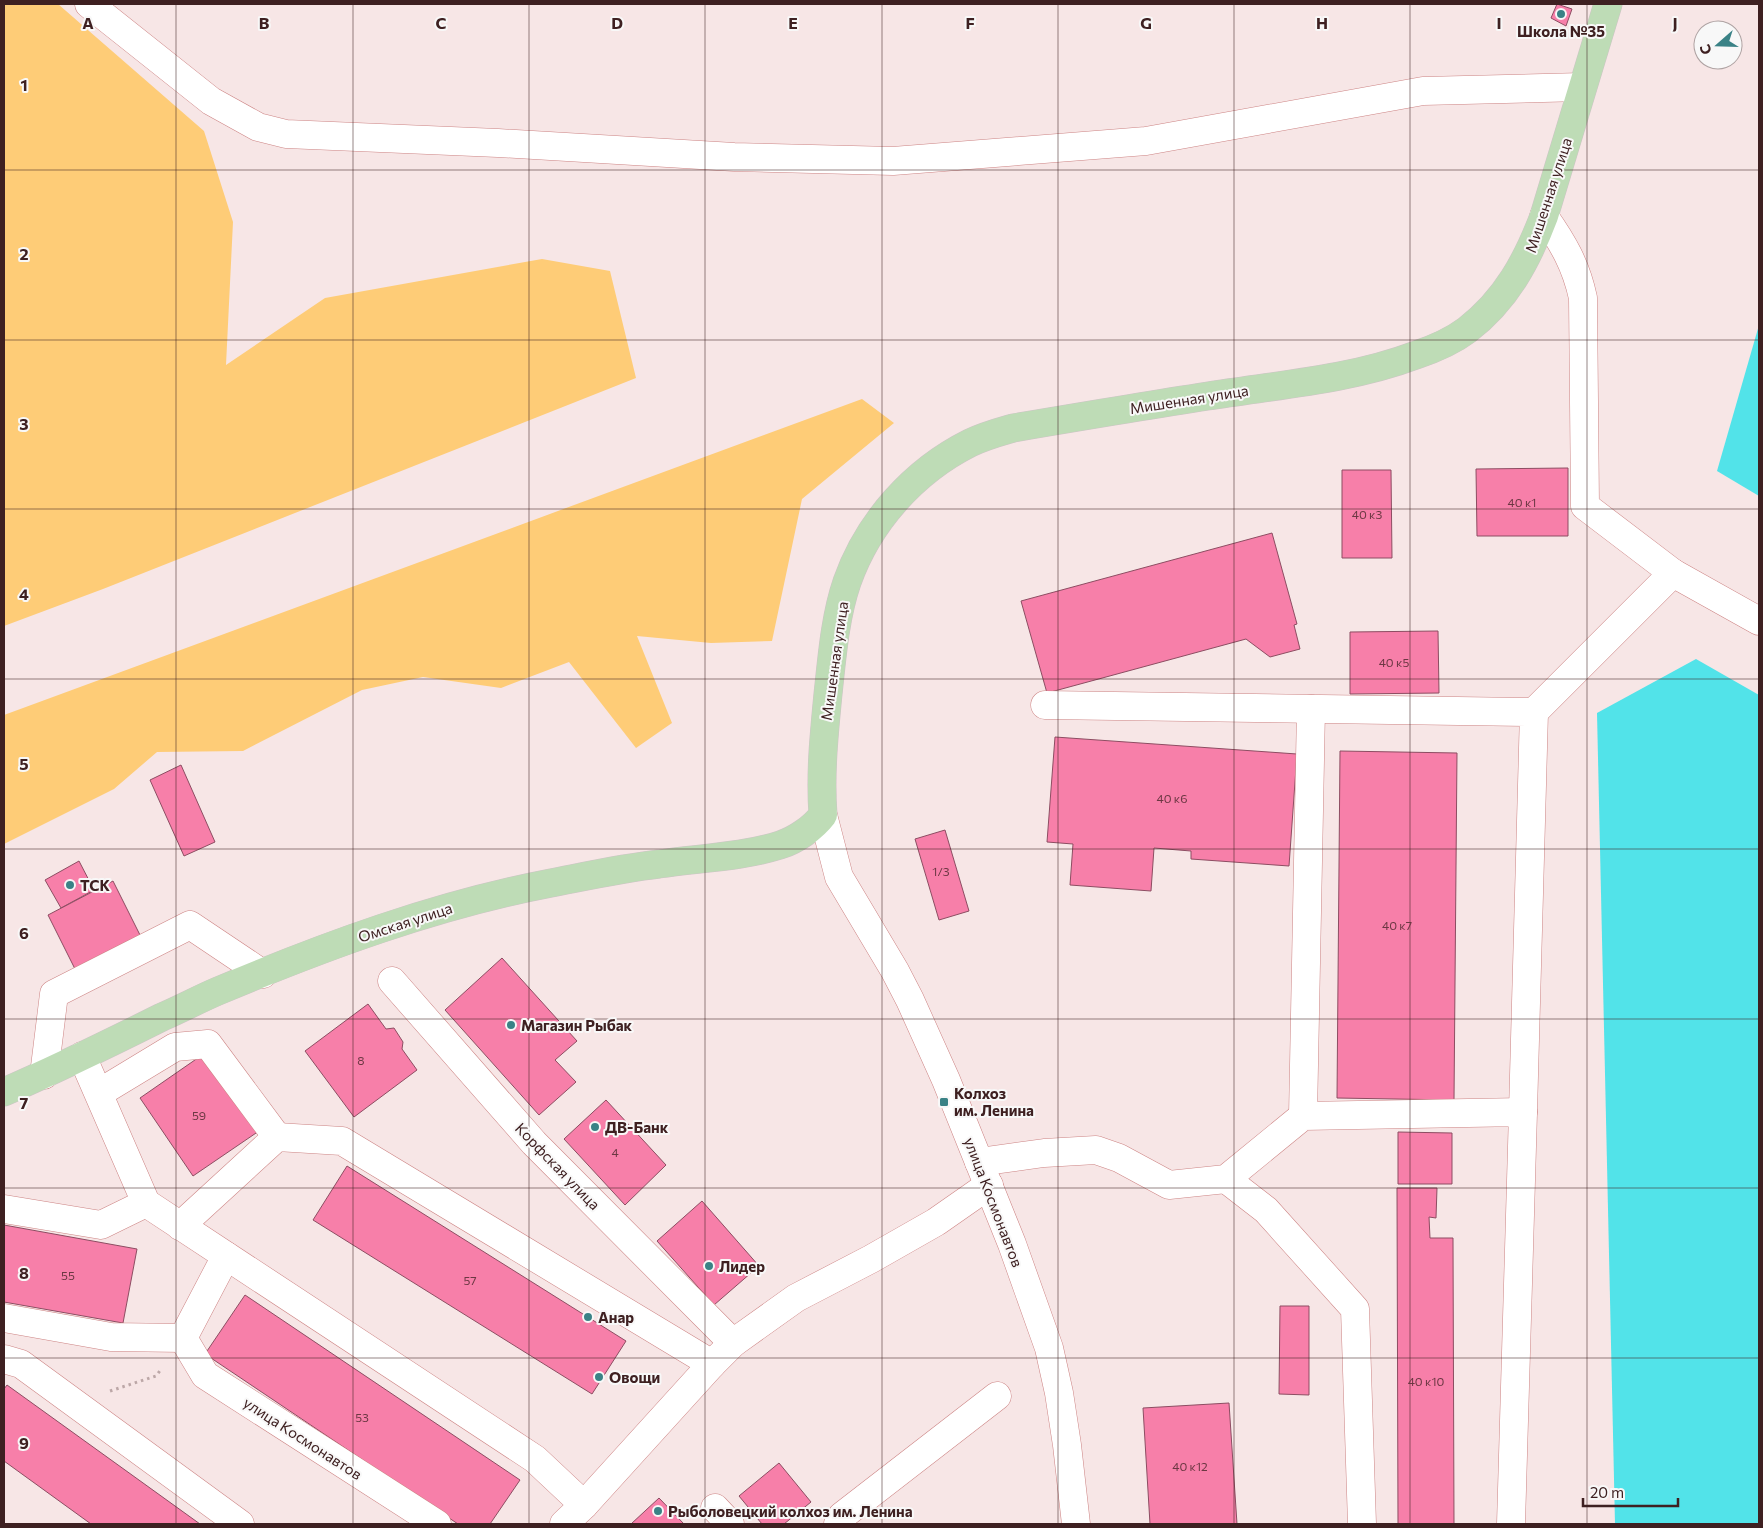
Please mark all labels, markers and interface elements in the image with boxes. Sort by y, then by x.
marker: Школа №35 [1555,8,1567,20]
text: A [82,13,94,32]
text: B [259,13,270,32]
text: C [436,13,447,32]
text: D [611,13,623,32]
text: E [788,13,798,32]
text: F [965,13,975,32]
text: G [1140,13,1152,32]
text: H [1316,13,1328,32]
text: I [1496,13,1502,32]
text: J [1672,13,1678,32]
north arrow [1693,20,1743,70]
place label: Школа №35 [1517,22,1605,40]
text: С [1696,42,1715,57]
text: 1 [20,75,28,94]
street label: Мишенная улица [1521,135,1575,255]
text: 2 [19,244,29,263]
street label: Мишенная улица [1128,381,1250,417]
text: 3 [19,414,29,433]
house number: 40 к1 [1508,495,1536,509]
house number: 40 к3 [1352,507,1382,521]
text: 4 [19,584,29,603]
street label: Мишенная улица [817,600,851,722]
house number: 40 к5 [1379,655,1409,669]
text: 5 [19,754,29,773]
house number: 40 к6 [1156,791,1188,805]
house number: 1/3 [932,864,950,878]
place label: TCK [80,876,111,894]
marker: TCK [64,879,76,891]
street label: Омская улица [356,898,454,946]
house number: 40 к7 [1382,918,1412,932]
text: 6 [19,923,29,942]
place label: Магазин Рыбак [521,1016,633,1034]
marker: Магазин Рыбак [505,1019,517,1031]
house number: 8 [357,1053,365,1067]
place label: Колхоз им. Ленина [954,1084,1034,1119]
text: 7 [20,1093,29,1112]
marker: Колхоз им. Ленина [938,1096,950,1108]
house number: 59 [192,1108,206,1122]
place label: ДВ-Банк [605,1118,669,1136]
street label: Корфская улица [512,1119,604,1213]
marker: ДВ-Банк [589,1121,601,1133]
street label: улица Космонавтов [961,1135,1027,1269]
house number: 4 [611,1145,619,1159]
place label: Лидер [719,1257,765,1275]
marker: Лидер [703,1260,715,1272]
text: 8 [19,1263,29,1282]
house number: 55 [61,1268,75,1282]
house number: 57 [463,1273,477,1287]
place label: Анар [598,1308,634,1326]
marker: Анар [582,1311,594,1323]
place label: Овощи [609,1368,660,1386]
marker: Овощи [593,1371,605,1383]
house number: 40 к10 [1408,1374,1445,1388]
street label: улица Космонавтов [240,1393,366,1483]
house number: 53 [355,1410,369,1424]
text: 9 [19,1433,29,1452]
house number: 40 к12 [1172,1459,1208,1473]
scale bar [1583,1476,1678,1508]
text: 20 m [1590,1483,1624,1501]
place label: Рыболовецкий колхоз им. Ленина [668,1502,913,1520]
marker: Рыболовецкий колхоз им. Ленина [652,1505,664,1517]

